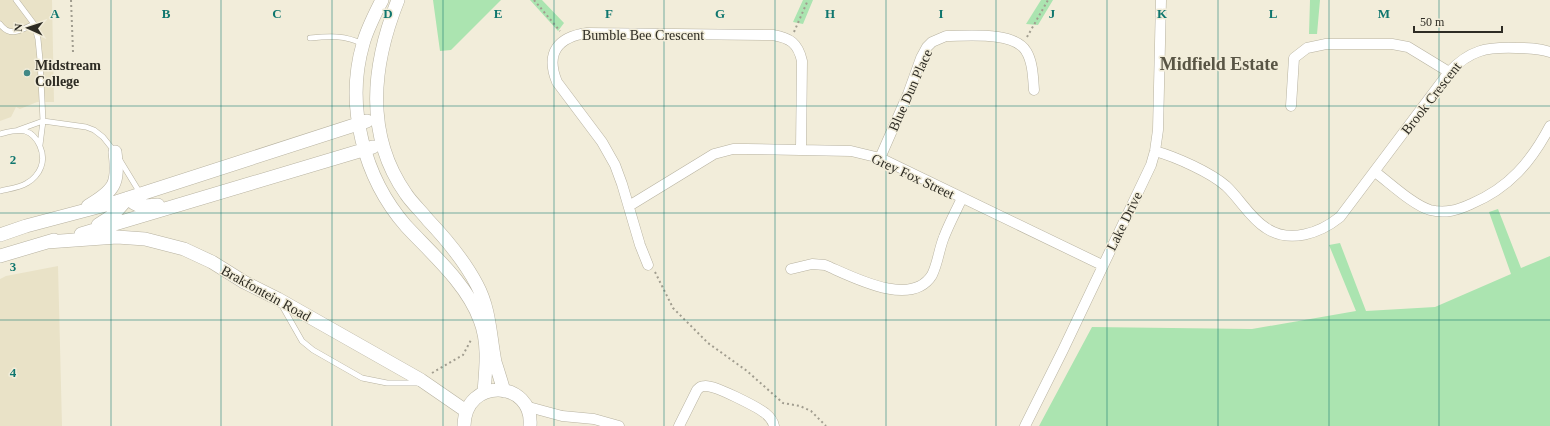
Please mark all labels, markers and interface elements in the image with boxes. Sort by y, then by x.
text: A [50,6,60,21]
text: B [162,6,171,21]
text: C [272,6,282,21]
text: D [383,6,393,21]
text: E [494,6,502,21]
text: F [605,6,613,21]
text: G [715,6,725,21]
text: H [825,6,835,21]
text: I [938,6,944,21]
text: J [1049,6,1056,21]
text: K [1157,6,1168,21]
text: L [1269,6,1278,21]
text: M [1378,6,1390,21]
north arrow [8,8,48,48]
scale bar [1414,8,1502,34]
text: 50 m [1420,15,1445,29]
text: N [12,23,24,32]
street label: Bumble Bee Crescent [582,28,704,43]
street label: Blue Dun Place [886,47,935,133]
district label: Midfield Estate [1160,54,1278,74]
place label: Midstream College [35,58,101,89]
street label: Brook Crescent [1399,59,1464,137]
marker: Midstream College [22,68,32,78]
street label: Grey Fox Street [869,151,957,202]
text: 2 [10,152,16,167]
street label: Lake Drive [1104,189,1145,253]
text: 3 [10,259,17,274]
street label: Brakfontein Road [218,263,313,324]
text: 4 [10,365,17,380]

